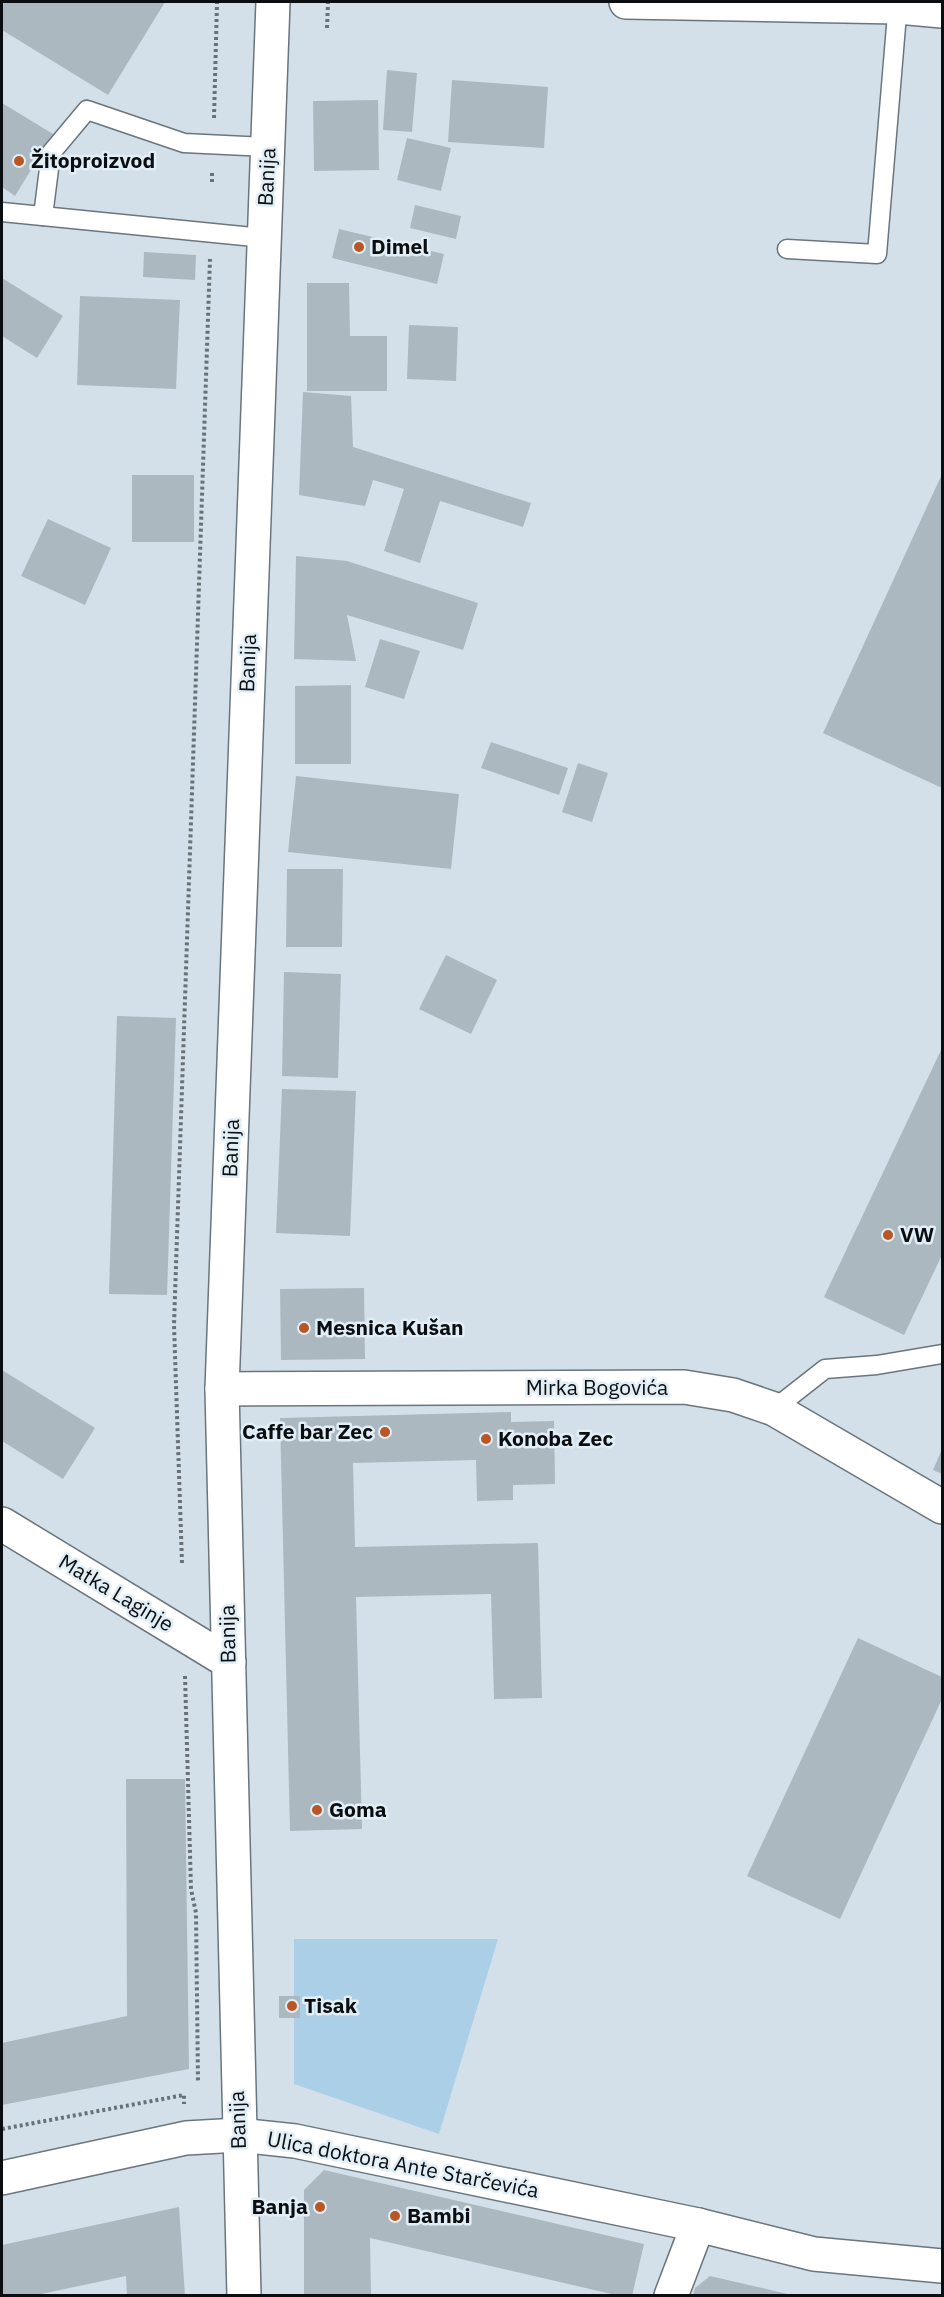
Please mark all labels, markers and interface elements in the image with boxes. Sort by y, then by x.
place label: Žitoproizvod [31,146,155,174]
street label: Banija [250,147,282,207]
marker: Žitoproizvod [12,154,26,168]
place label: Dimel [371,232,429,260]
marker: Dimel [352,240,366,254]
street label: Banija [232,633,262,693]
street label: Banija [215,1118,245,1178]
place label: VW [900,1220,934,1248]
marker: VW [881,1228,895,1242]
place label: Mesnica Kušan [316,1313,464,1341]
marker: Mesnica Kušan [297,1321,311,1335]
street label: Mirka Bogovića [526,1373,668,1401]
place label: Caffe bar Zec [242,1417,373,1445]
place label: Konoba Zec [498,1424,613,1452]
marker: Caffe bar Zec [378,1425,392,1439]
marker: Konoba Zec [479,1432,493,1446]
street label: Matka Laginje [54,1547,179,1637]
street label: Banija [212,1604,242,1664]
place label: Goma [329,1795,387,1823]
marker: Goma [310,1803,324,1817]
place label: Tisak [304,1991,358,2019]
marker: Tisak [285,1999,299,2013]
street label: Banija [222,2090,252,2150]
street label: Ulica doktora Ante Starčevića [265,2124,541,2204]
place label: Banja [252,2192,308,2220]
marker: Banja [313,2200,327,2214]
place label: Bambi [407,2201,471,2229]
marker: Bambi [388,2209,402,2223]

